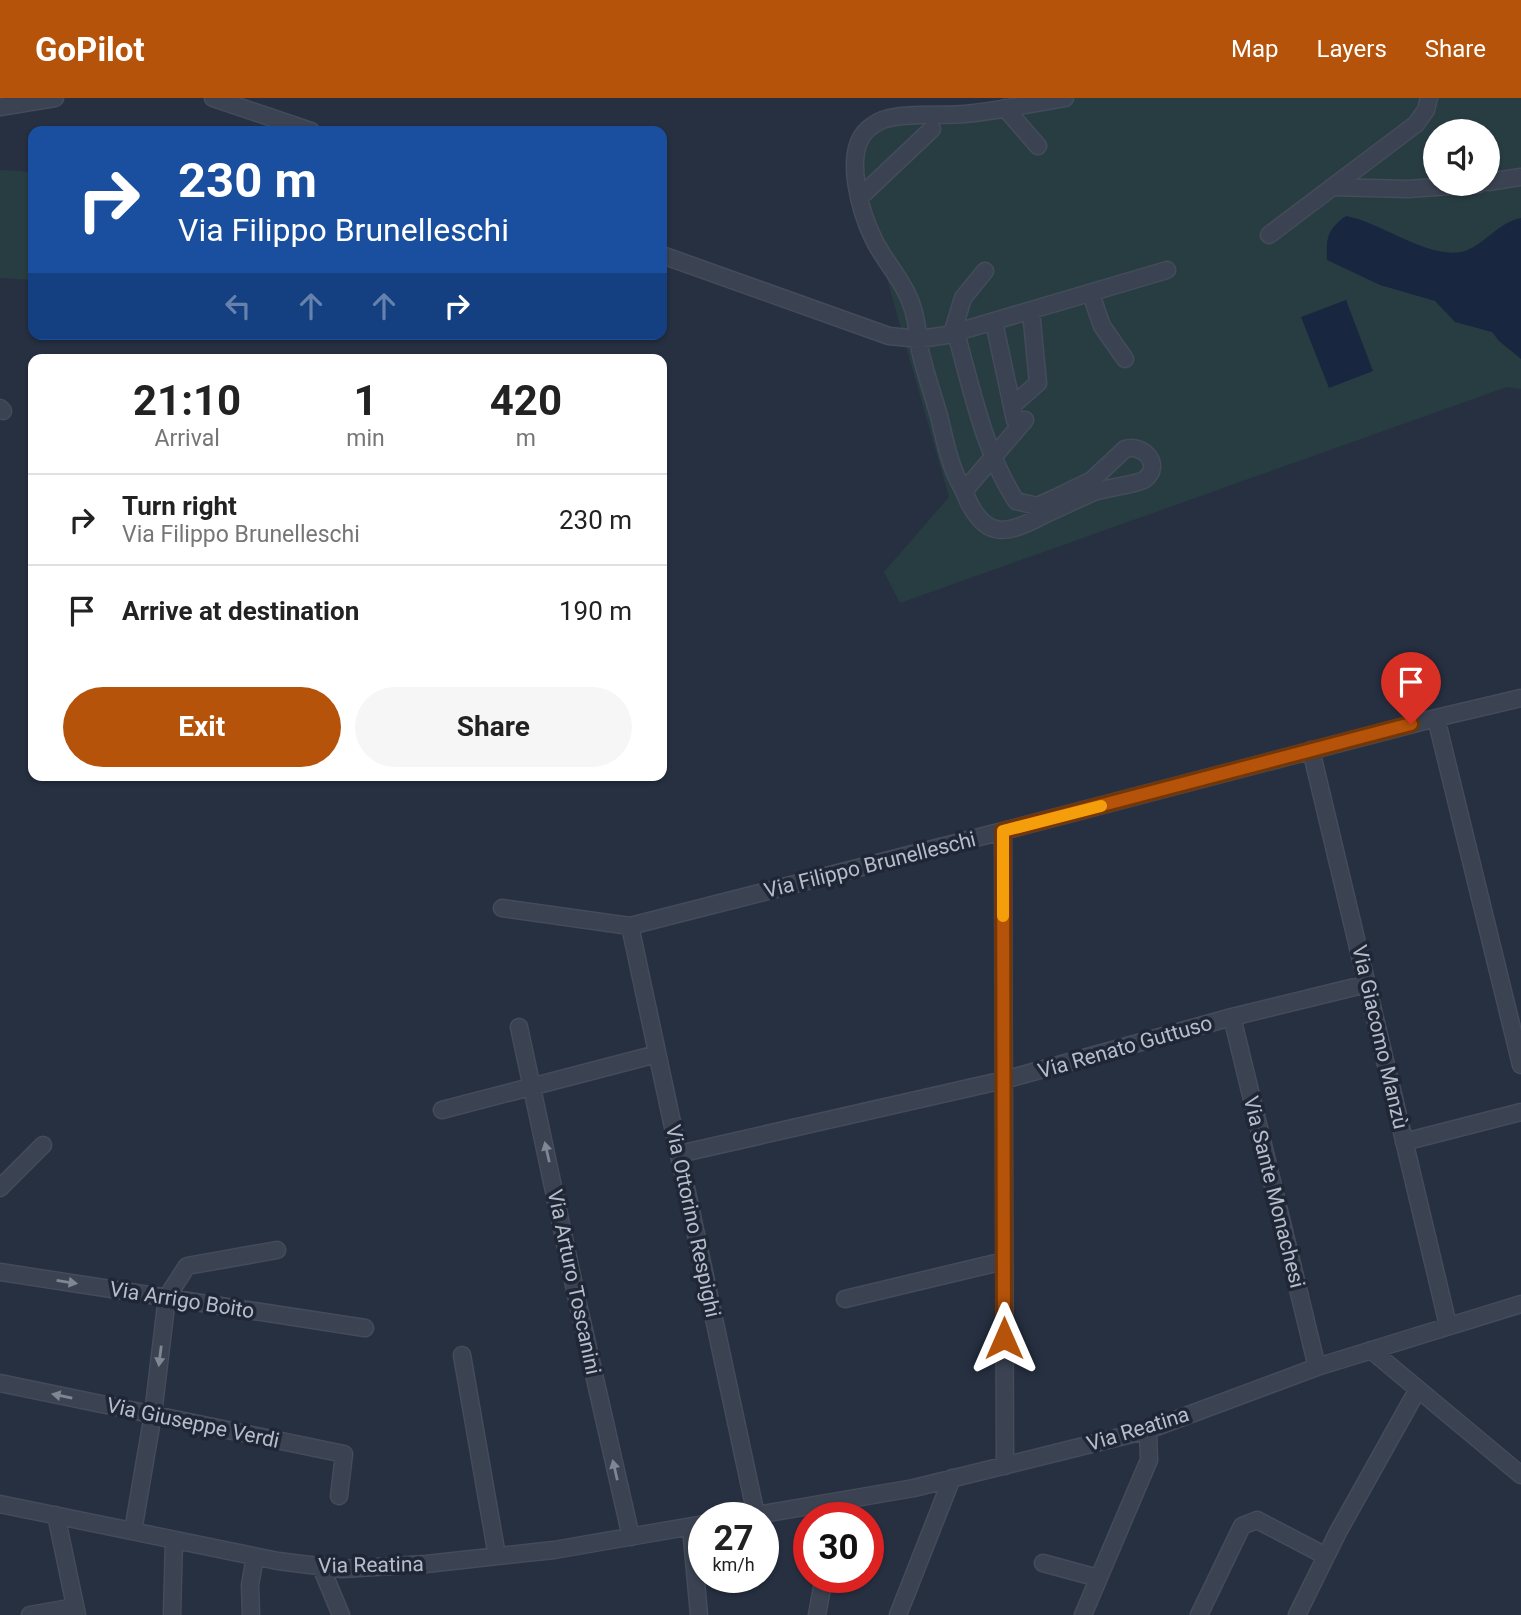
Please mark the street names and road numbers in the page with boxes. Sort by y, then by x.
street label: Via Filippo Brunelleschi [762,827,978,903]
street label: Via Giacomo Manzù [1347,943,1413,1131]
street label: Via Renato Guttuso [1035,1011,1215,1083]
street label: Via Sante Monachesi [1239,1094,1309,1290]
street label: Via Ottorino Respighi [661,1122,725,1320]
street label: Via Arturo Toscanini [543,1187,605,1377]
street label: Via Arrigo Boito [108,1277,256,1323]
street label: Via Giuseppe Verdi [104,1393,282,1453]
street label: Via Reatina [1084,1402,1192,1456]
street label: Via Reatina [318,1552,424,1578]

